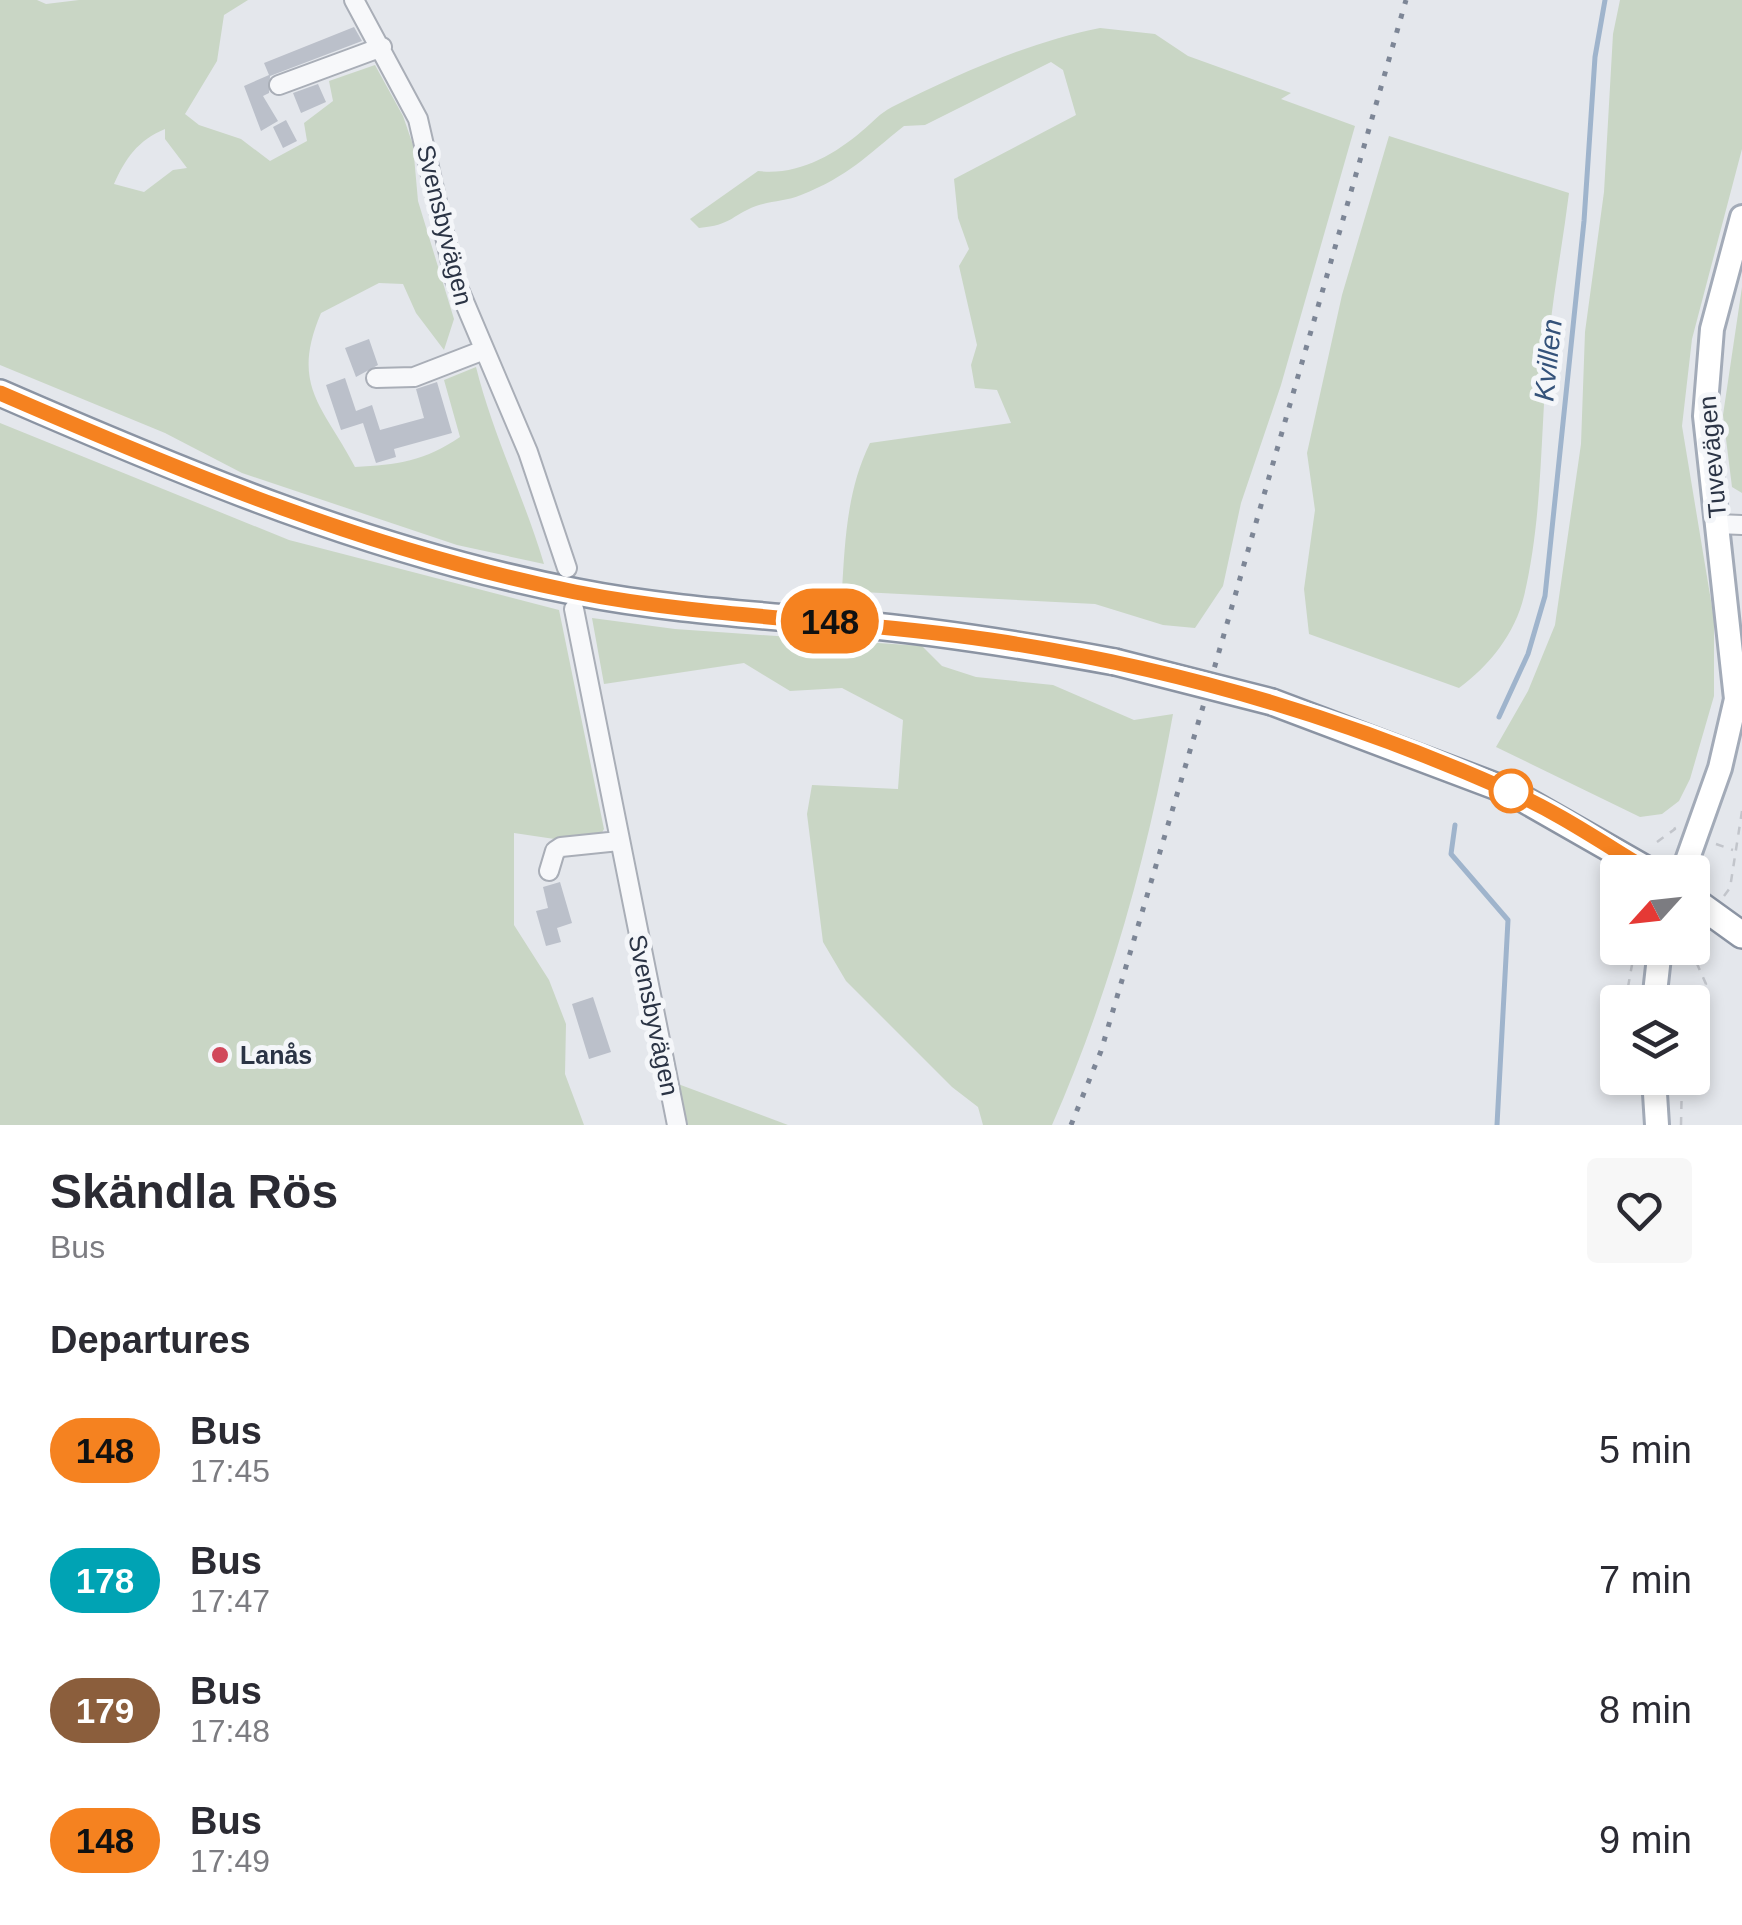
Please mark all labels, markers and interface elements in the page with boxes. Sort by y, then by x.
street label: Svensbyvägen [412,142,478,308]
water label: Kvillen [1528,317,1568,403]
street label: Tuvevägen [1693,395,1731,519]
line badge: 148 [772,588,888,654]
text: 148 [801,602,859,641]
unlabelled marker [1490,770,1532,812]
north arrow [1600,855,1710,965]
map controls [1600,855,1710,1095]
street label: Svensbyvägen [623,932,685,1098]
button: layers [1600,985,1710,1095]
place label: Lanås [240,1041,312,1069]
marker: Lanås [209,1044,231,1066]
button: heart [1587,1158,1692,1263]
text: Skändla Rös [50,1165,338,1218]
text: Bus [50,1229,105,1265]
text: Departures [50,1319,251,1361]
text: Bus [190,1410,262,1452]
text: 5 min [1599,1429,1692,1471]
text: 148 [76,1431,134,1470]
text: 17:45 [190,1453,270,1489]
text: Bus [190,1540,262,1582]
text: 7 min [1599,1559,1692,1601]
text: 178 [76,1561,134,1600]
text: 17:47 [190,1583,270,1619]
text: Bus [190,1670,262,1712]
text: 8 min [1599,1689,1692,1731]
text: 179 [76,1691,134,1730]
text: 17:48 [190,1713,270,1749]
text: Bus [190,1800,262,1842]
text: 9 min [1599,1819,1692,1861]
text: 148 [76,1821,134,1860]
text: 17:49 [190,1843,270,1879]

